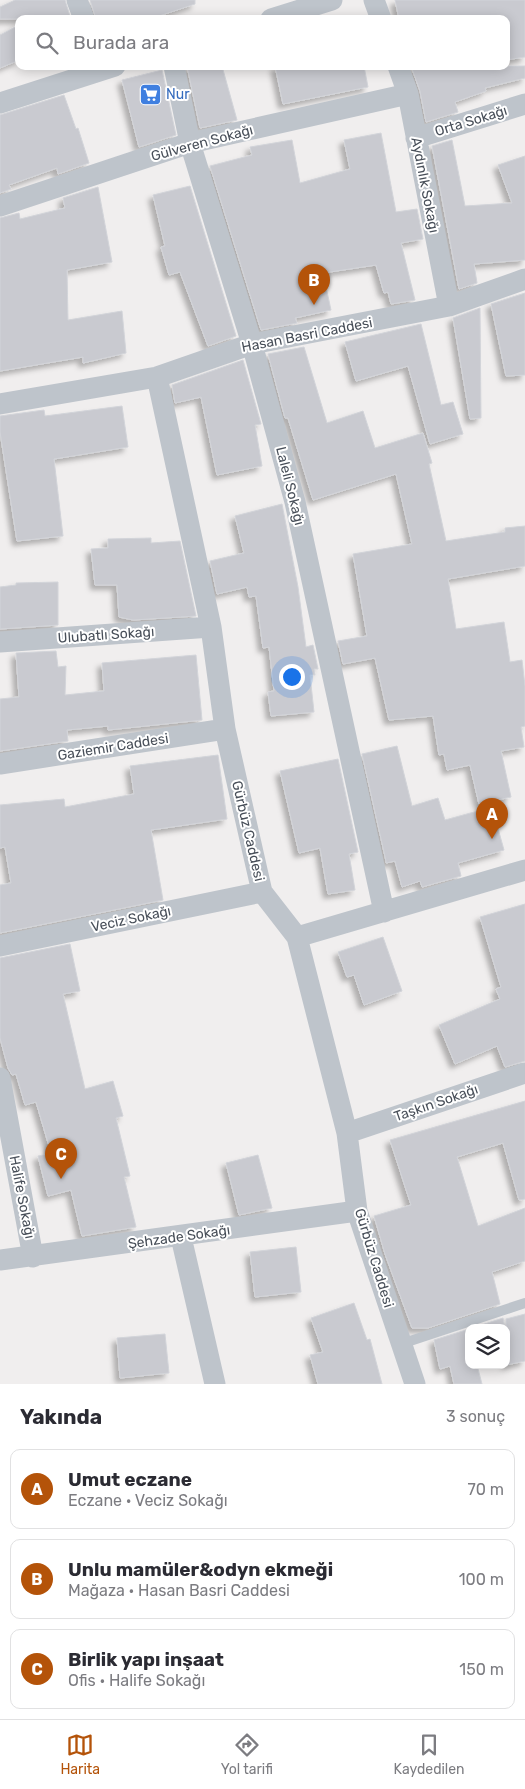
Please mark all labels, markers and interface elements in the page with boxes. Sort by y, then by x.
search box [15,15,510,70]
icon: search [33,29,61,57]
text: Burada ara [73,31,169,54]
supermarket icon: Nur [138,82,162,106]
place label: Nur [166,86,190,103]
street label: Orta Sokağı [433,102,509,140]
street label: Gülveren Sokağı [149,121,255,165]
street label: Aydınlık Sokağı [407,136,443,234]
pin: B [298,264,330,305]
street label: Hasan Basri Caddesi [240,314,374,356]
street label: Laleli Sokağı [272,445,308,527]
street label: Ulubatlı Sokağı [57,623,155,647]
your location [279,664,305,690]
street label: Gaziemir Caddesi [56,730,170,764]
street label: Gürbüz Caddesi [228,779,268,883]
pin: A [476,798,508,839]
street label: Veciz Sokağı [89,902,173,936]
street label: Taşkın Sokağı [392,1081,480,1125]
pin: C [45,1138,77,1179]
street label: Halife Sokağı [6,1154,38,1240]
street label: Gürbüz Caddesi [351,1206,397,1310]
street label: Şehzade Sokağı [127,1221,231,1253]
map controls [465,1324,510,1369]
button: layers [465,1324,510,1369]
text: Yakında [20,1404,102,1429]
text: 3 sonuç [446,1407,505,1426]
text: Umut eczane [68,1468,192,1491]
text: A [31,1480,43,1499]
text: 70 m [467,1480,504,1499]
text: Eczane · Veciz Sokağı [68,1491,228,1510]
text: Unlu mamüler&odyn ekmeği [68,1558,333,1581]
text: B [31,1570,43,1589]
text: 100 m [459,1570,504,1589]
text: Mağaza · Hasan Basri Caddesi [68,1581,290,1600]
text: Birlik yapı inşaat [68,1648,224,1671]
text: C [31,1660,43,1679]
text: 150 m [459,1660,504,1679]
text: Ofis · Halife Sokağı [68,1671,205,1690]
tab: Harita [60,1731,100,1778]
tab: Yol tarifi [221,1731,273,1778]
tab: Kaydedilen [394,1731,465,1778]

